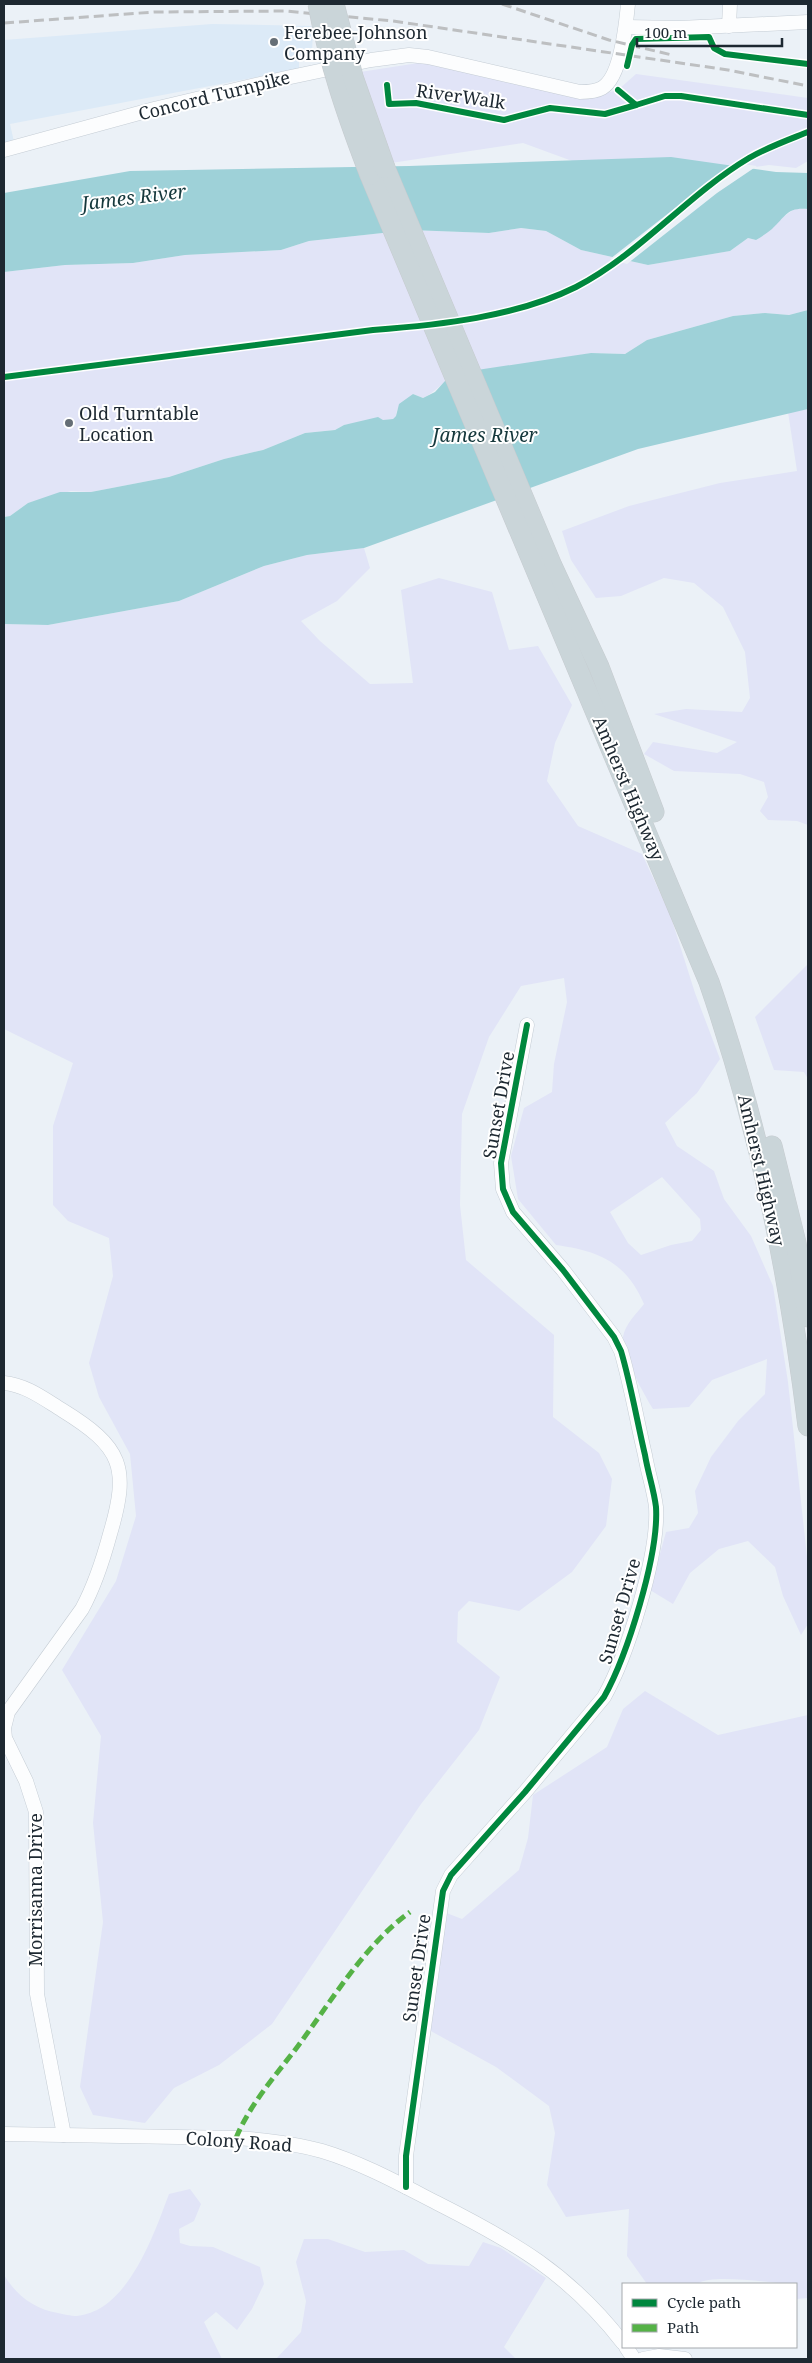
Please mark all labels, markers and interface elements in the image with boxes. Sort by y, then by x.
scale bar [637,15,782,47]
place label: Ferebee-Johnson Company [284,20,428,65]
text: 100 m [644,22,687,42]
marker: Ferebee-Johnson Company [268,36,280,48]
street label: Concord Turnpike [136,65,292,125]
street label: RiverWalk [415,78,508,114]
water label: James River [77,178,188,217]
place label: Old Turntable Location [79,401,199,446]
marker: Old Turntable Location [63,417,75,429]
water label: James River [430,422,538,448]
street label: Amherst Highway [588,712,671,865]
street label: Sunset Drive [477,1049,519,1161]
street label: Amherst Highway [733,1092,791,1249]
street label: Sunset Drive [592,1555,646,1667]
street label: Morrisanna Drive [23,1813,47,1967]
street label: Sunset Drive [397,1912,435,2024]
street label: Colony Road [185,2125,293,2157]
legend [622,2283,797,2348]
text: Cycle path [667,2292,742,2312]
text: Path [667,2317,700,2337]

